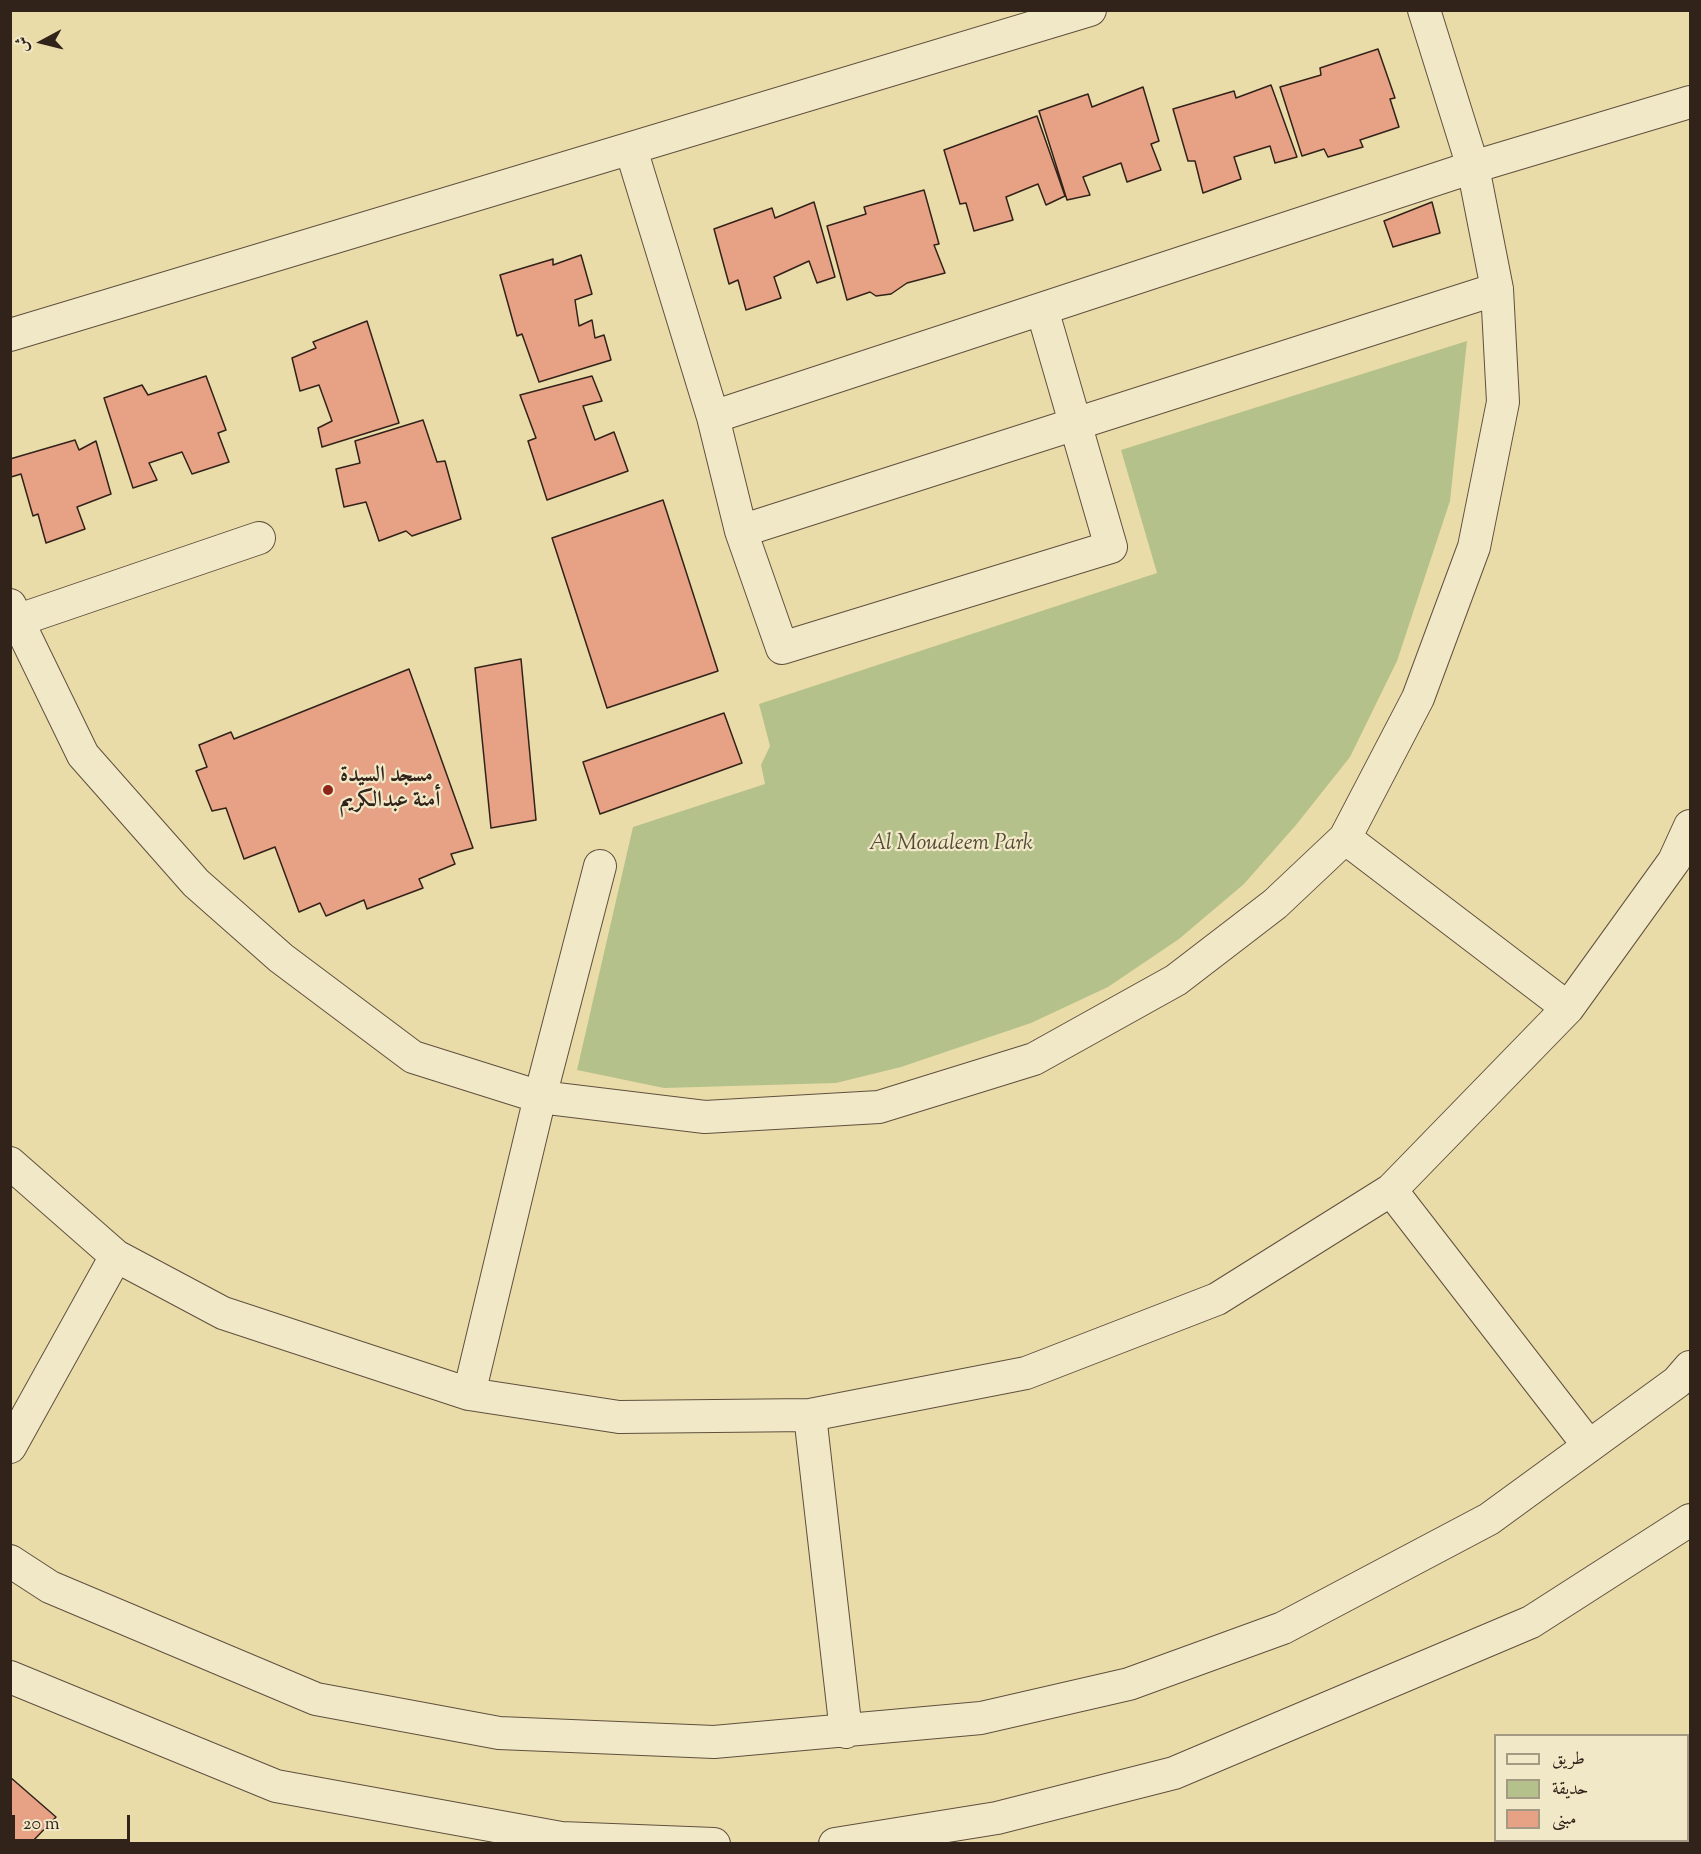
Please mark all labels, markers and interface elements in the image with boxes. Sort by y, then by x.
north arrow [12,12,72,72]
text: ش [11,35,36,54]
place label: مسجد السيدة أمنة عبدالكريم [340,764,440,816]
marker: مسجد السيدة أمنة عبدالكريم [321,783,335,797]
park label: Al Moualeem Park [869,832,1033,858]
legend [1494,1734,1689,1842]
text: طريق [1552,1747,1585,1773]
text: حديقة [1552,1777,1588,1803]
scale bar [15,1803,134,1841]
text: مبنى [1552,1807,1577,1833]
text: 20 m [23,1812,60,1838]

